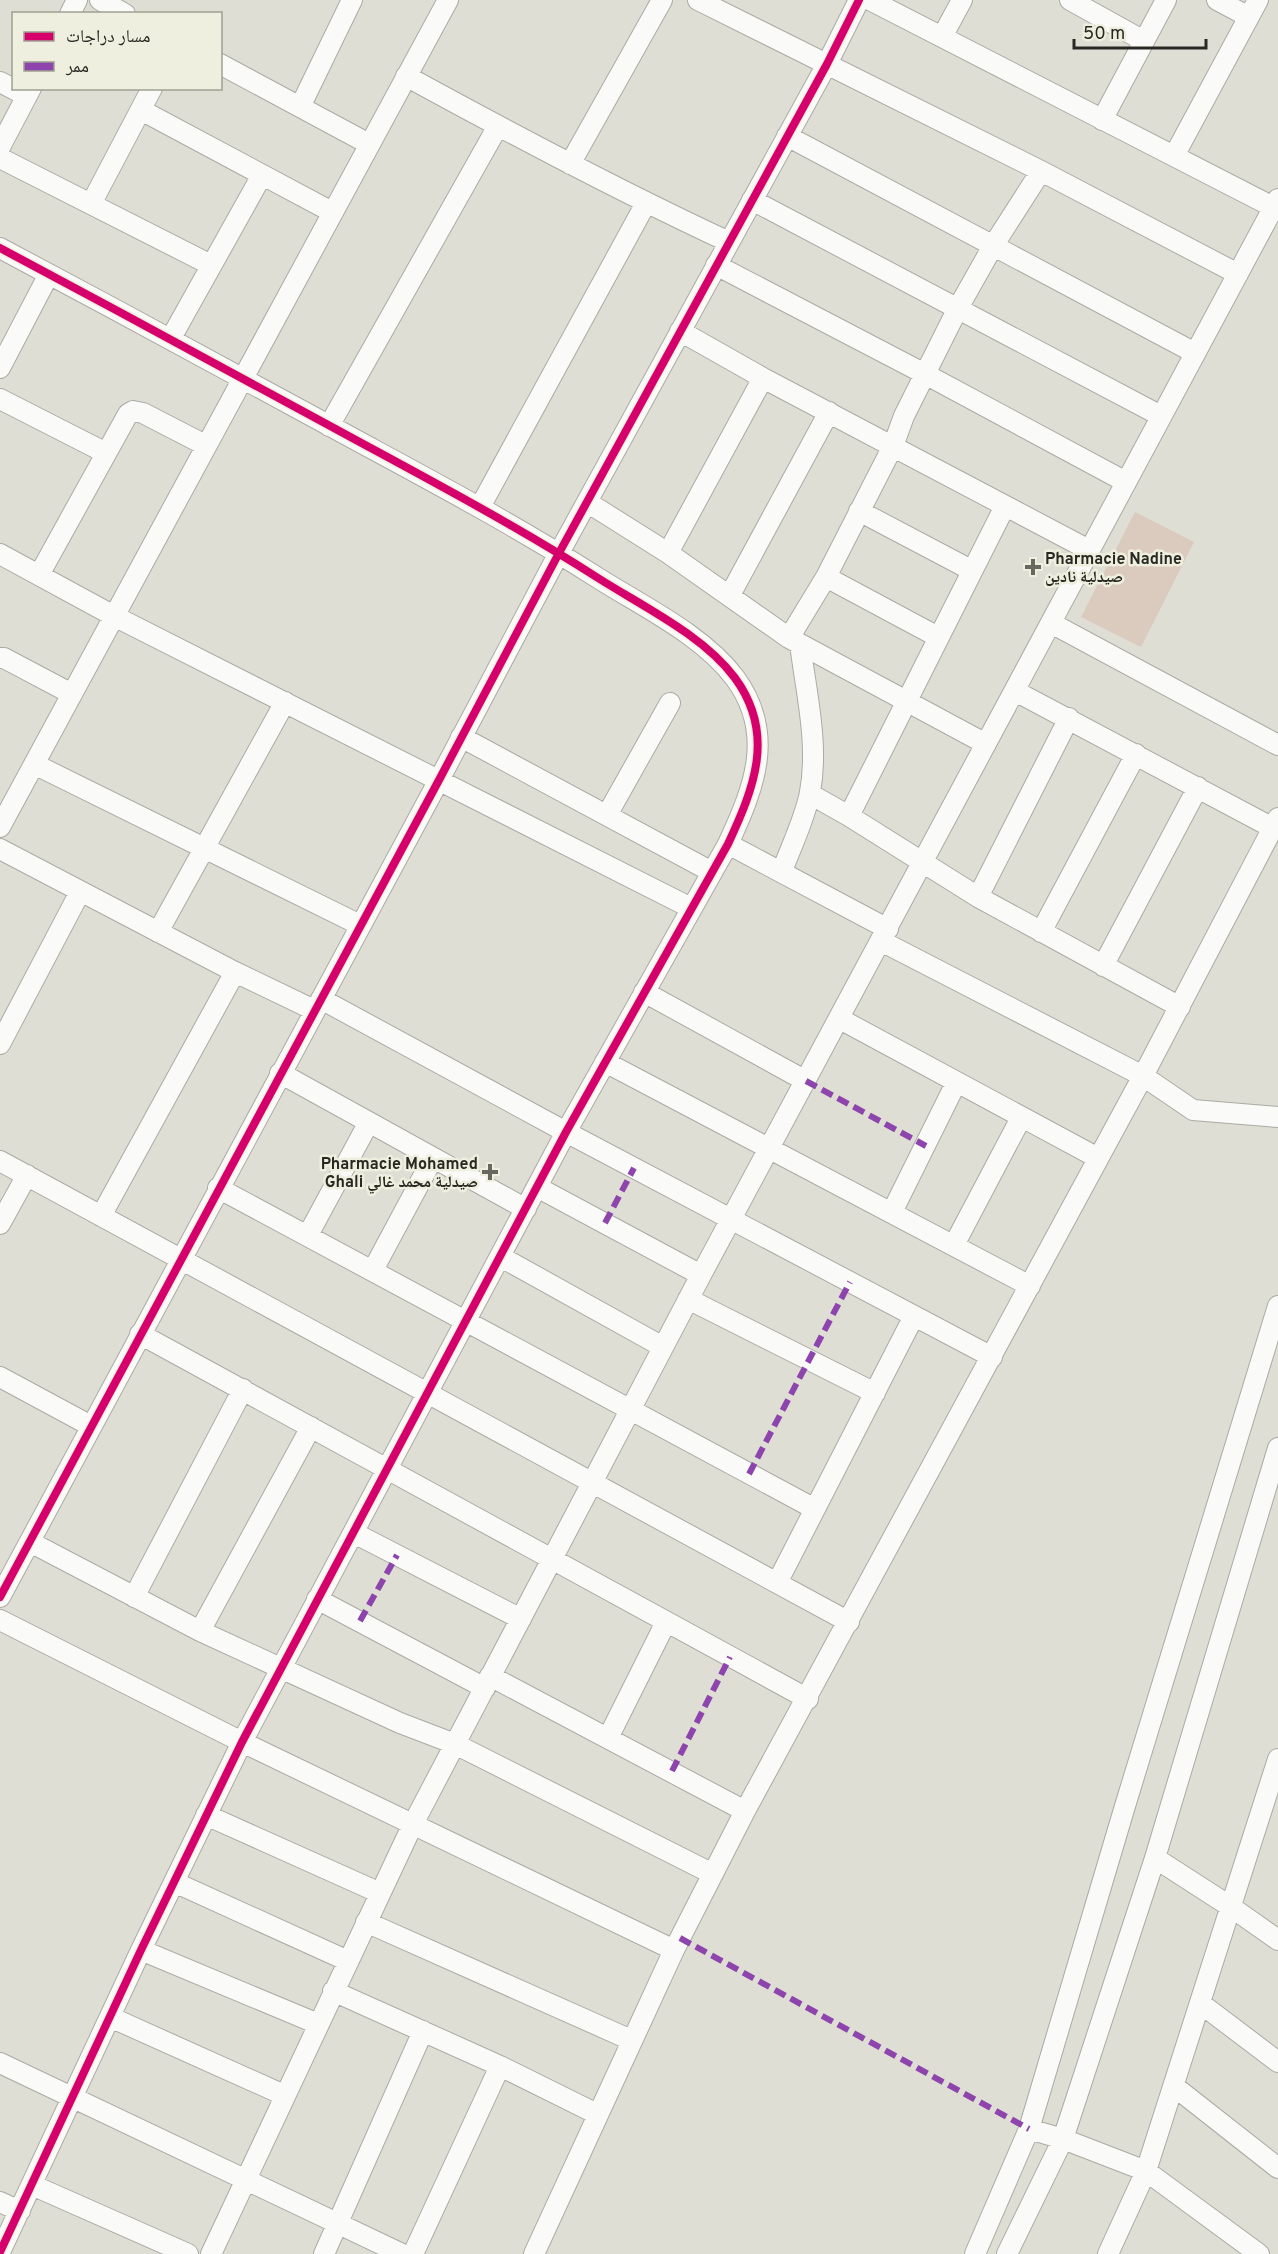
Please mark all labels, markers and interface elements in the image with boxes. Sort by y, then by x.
legend [12,12,222,90]
scale bar [1074,12,1206,50]
text: 50 m [1083,23,1125,46]
text: مسار دراجات [66,26,150,49]
text: ممر [65,56,89,79]
place label: Pharmacie Nadine صيدلية نادين [1045,550,1182,588]
marker: Pharmacie Nadine صيدلية نادين [1026,560,1040,574]
place label: Pharmacie Mohamed Ghali صيدلية محمد غالي [321,1155,478,1194]
marker: Pharmacie Mohamed Ghali صيدلية محمد غالي [483,1165,497,1179]

